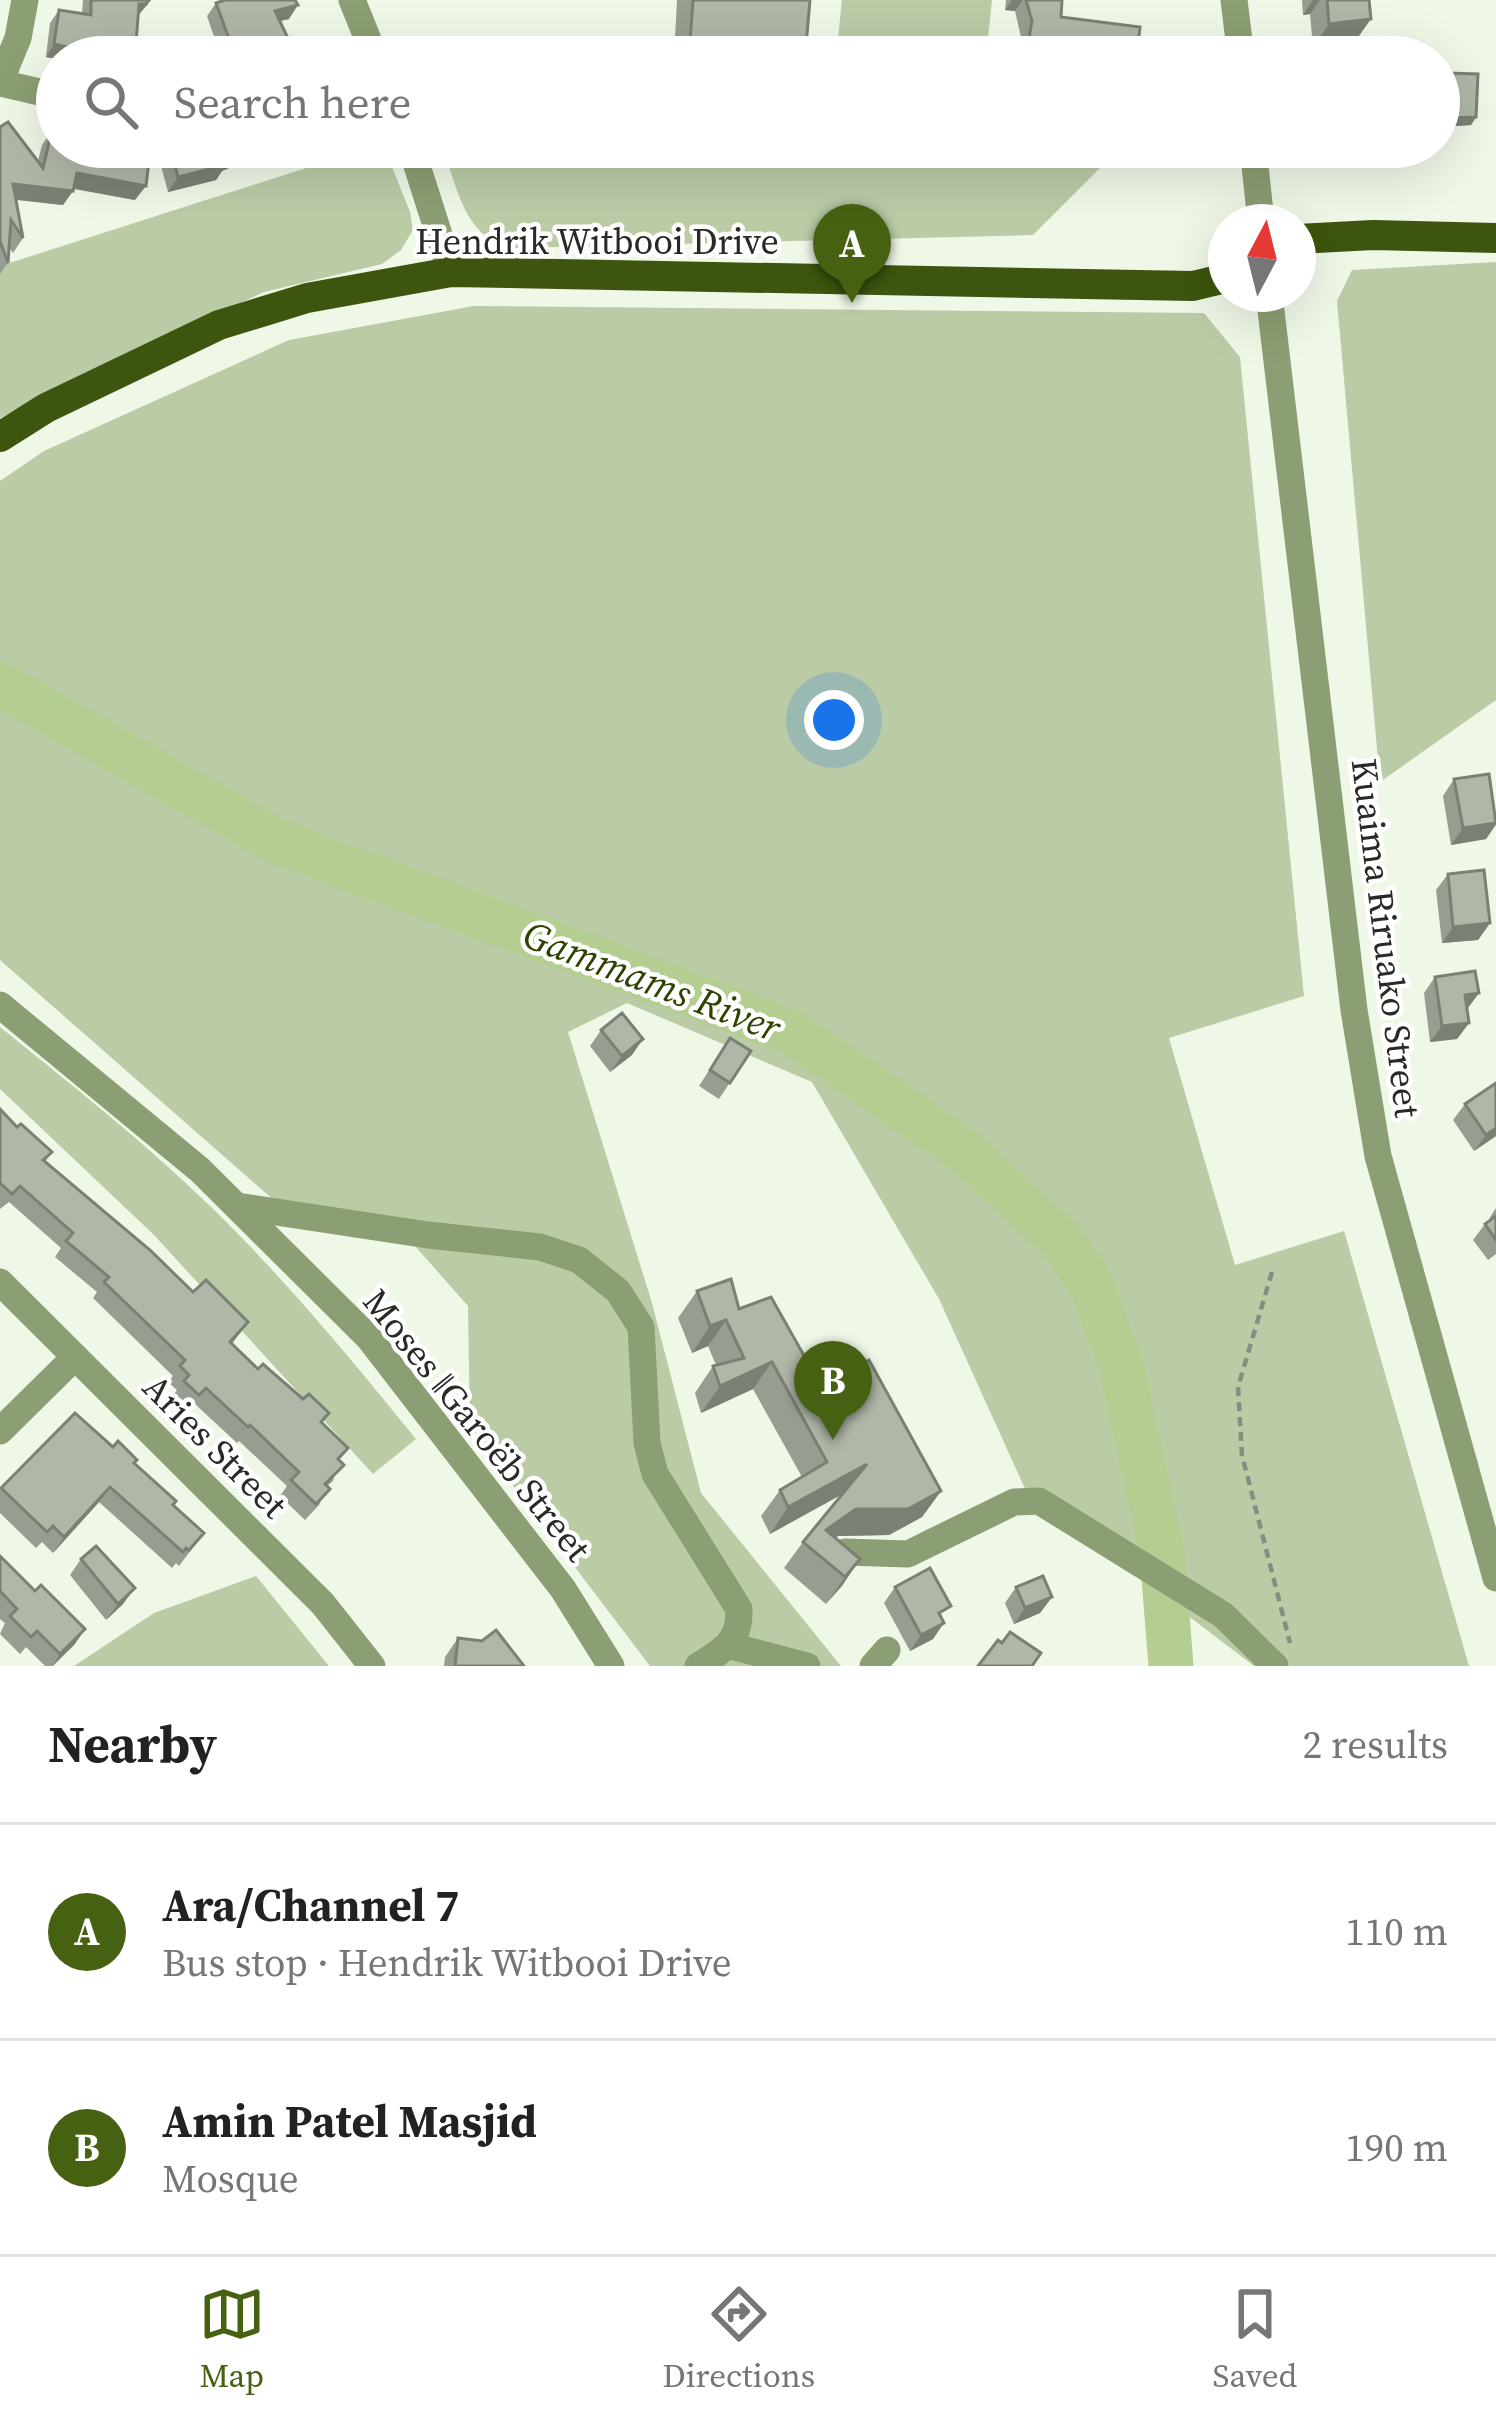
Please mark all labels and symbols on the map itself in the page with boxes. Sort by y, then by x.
pin: A [813,204,891,303]
north arrow [1208,204,1316,312]
street label: Hendrik Witbooi Drive [415,217,779,266]
your location [804,690,864,750]
street label: Kuaima Riruako Street [1340,756,1432,1121]
water label: Gammams River [516,908,789,1055]
street label: Moses ǁGaroëb Street [352,1279,602,1572]
pin: B [794,1341,872,1440]
street label: Aries Street [132,1363,298,1529]

